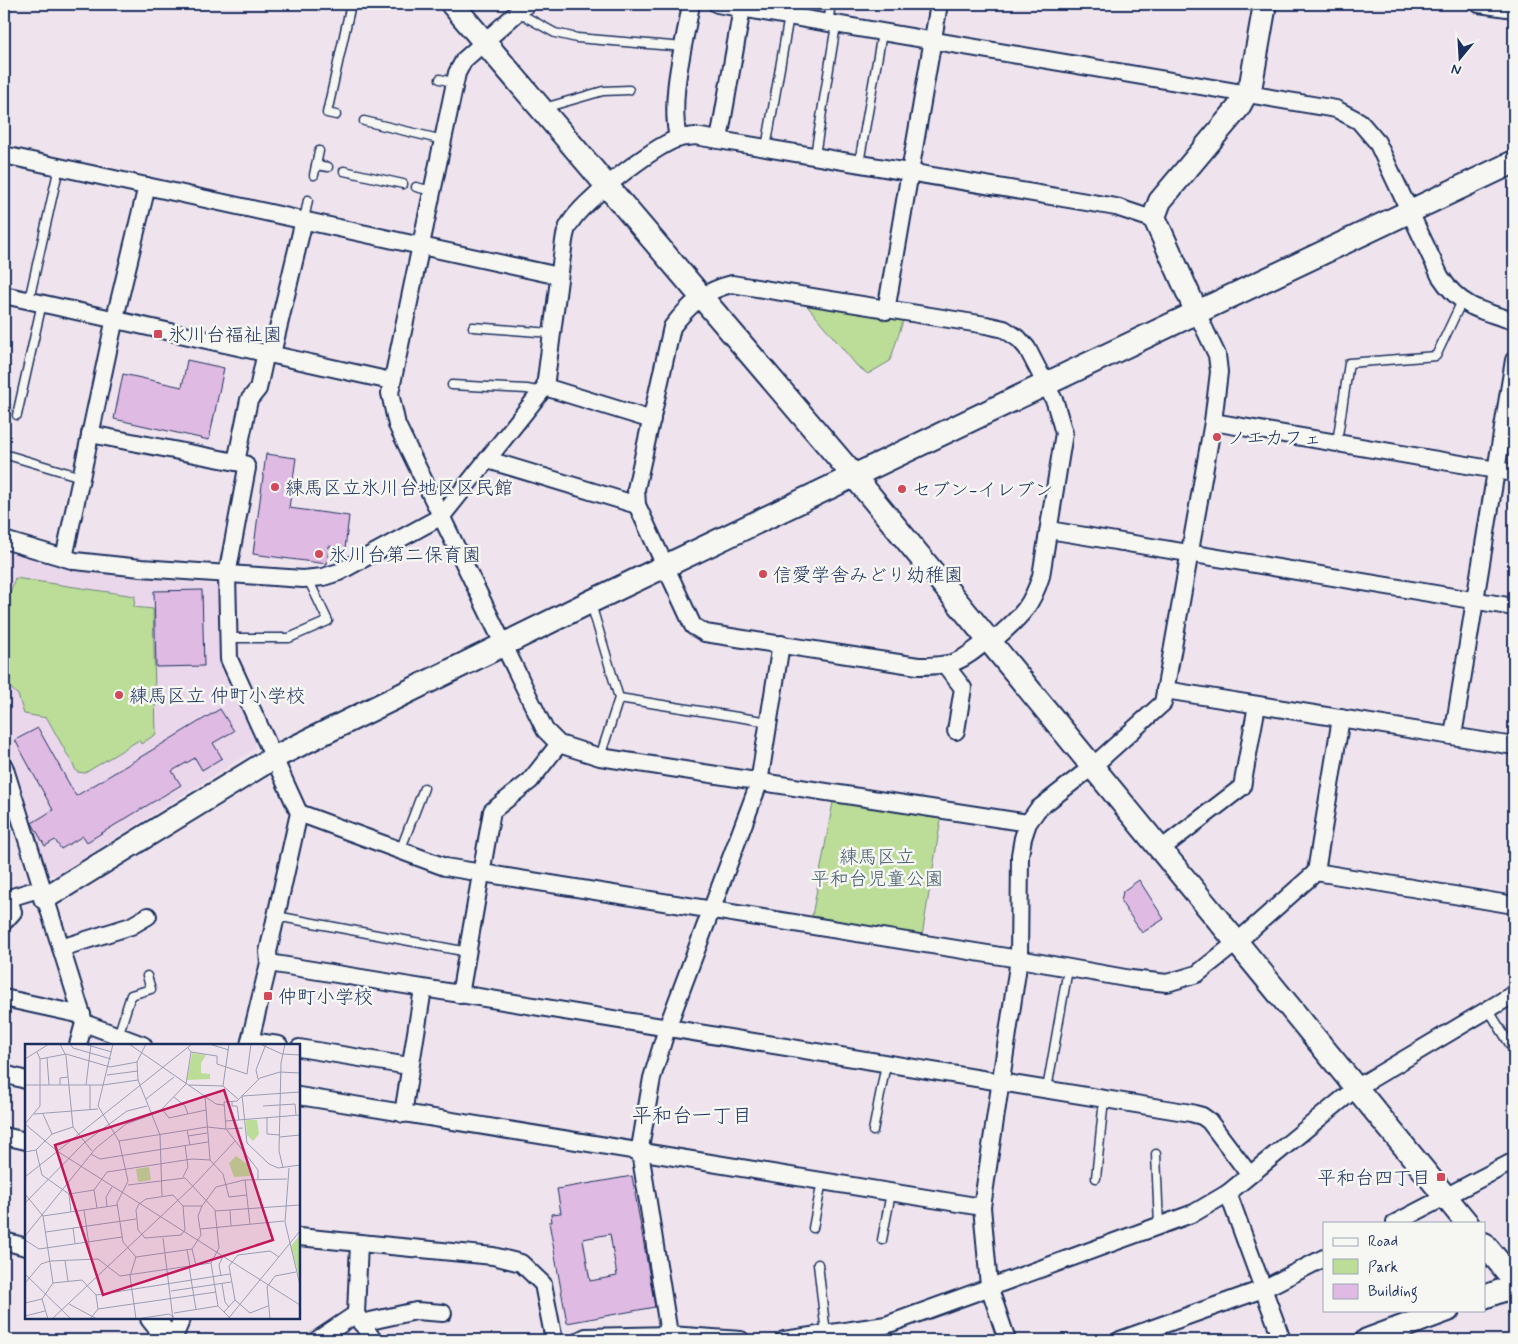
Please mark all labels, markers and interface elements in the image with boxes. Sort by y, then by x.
north arrow [1436,32,1486,82]
text: N [1449,59,1464,79]
place label: 氷川台福祉園 [168,323,282,348]
marker: 氷川台福祉園 [152,328,164,340]
place label: ノエカフェ [1227,426,1322,451]
marker: ノエカフェ [1211,431,1223,443]
place label: 練馬区立氷川台地区区民館 [285,476,513,501]
place label: セブン-イレブン [912,478,1054,503]
marker: 練馬区立氷川台地区区民館 [269,481,281,493]
marker: セブン-イレブン [896,483,908,495]
place label: 氷川台第二保育園 [329,543,481,568]
marker: 氷川台第二保育園 [313,548,325,560]
place label: 信愛学舎みどり幼稚園 [773,563,963,588]
marker: 信愛学舎みどり幼稚園 [757,568,769,580]
place label: 練馬区立 仲町小学校 [129,684,305,709]
marker: 練馬区立 仲町小学校 [113,689,125,701]
park label: 練馬区立 平和台児童公園 [810,845,944,892]
place label: 仲町小学校 [278,985,373,1010]
marker: 仲町小学校 [262,990,274,1002]
inset map [25,1044,300,1319]
district label: 平和台一丁目 [632,1103,752,1130]
place label: 平和台四丁目 [1317,1166,1431,1191]
marker: 平和台四丁目 [1435,1171,1447,1183]
legend [1323,1222,1486,1312]
text: Road [1368,1232,1398,1252]
text: Park [1368,1258,1398,1278]
text: Building [1368,1282,1418,1303]

